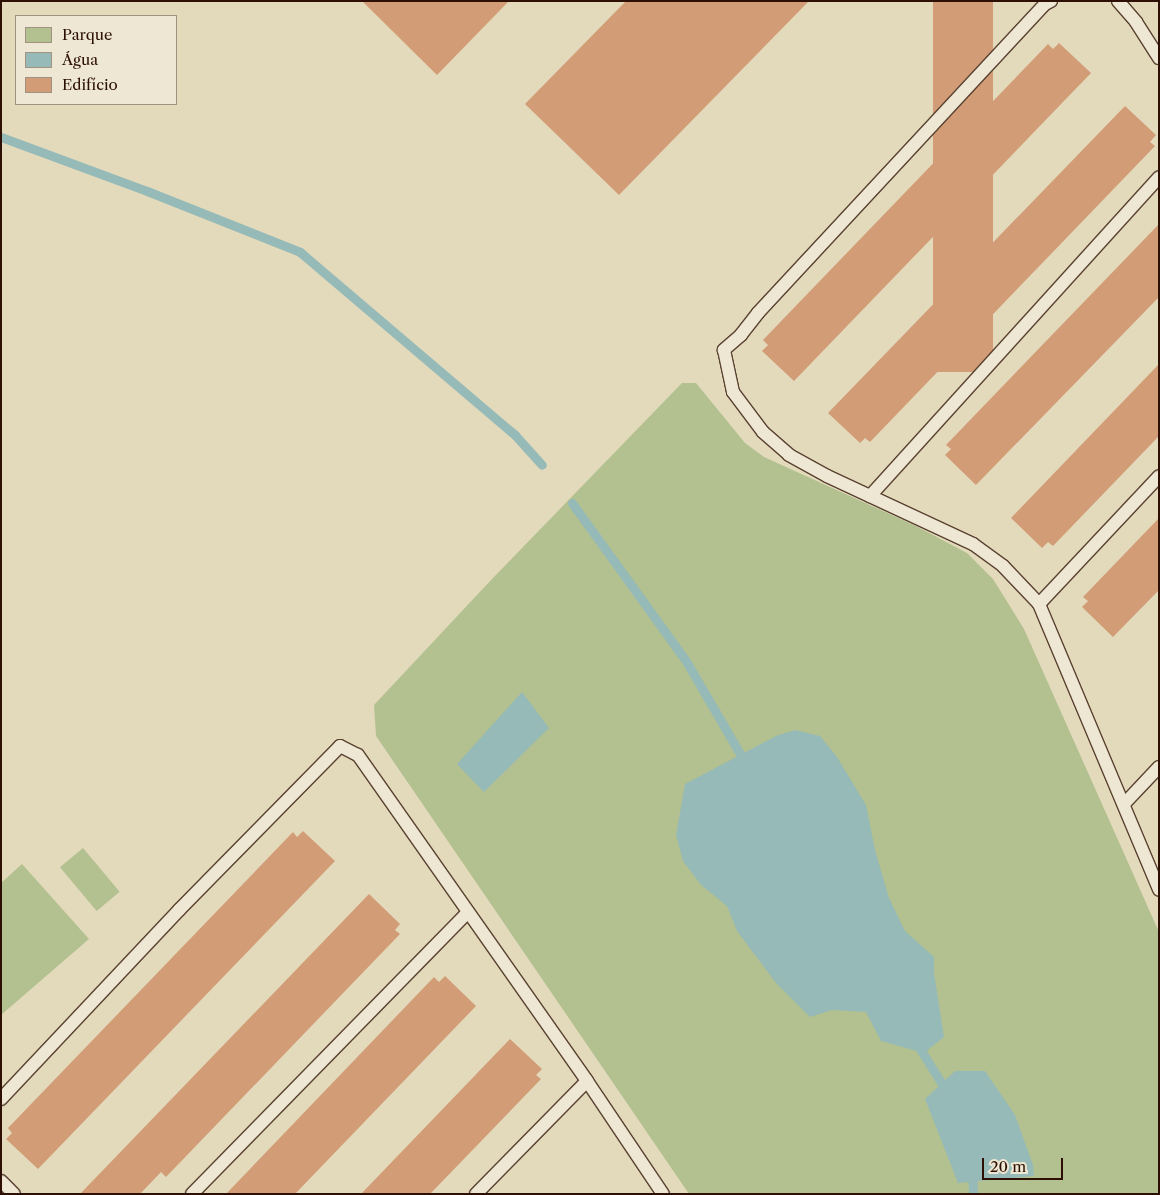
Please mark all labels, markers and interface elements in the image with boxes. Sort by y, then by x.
legend [15,15,178,105]
text: Parque [62,25,112,44]
text: Água [62,50,98,69]
text: Edifício [62,75,118,94]
scale bar [985,1148,1066,1180]
text: 20 m [990,1157,1026,1176]

